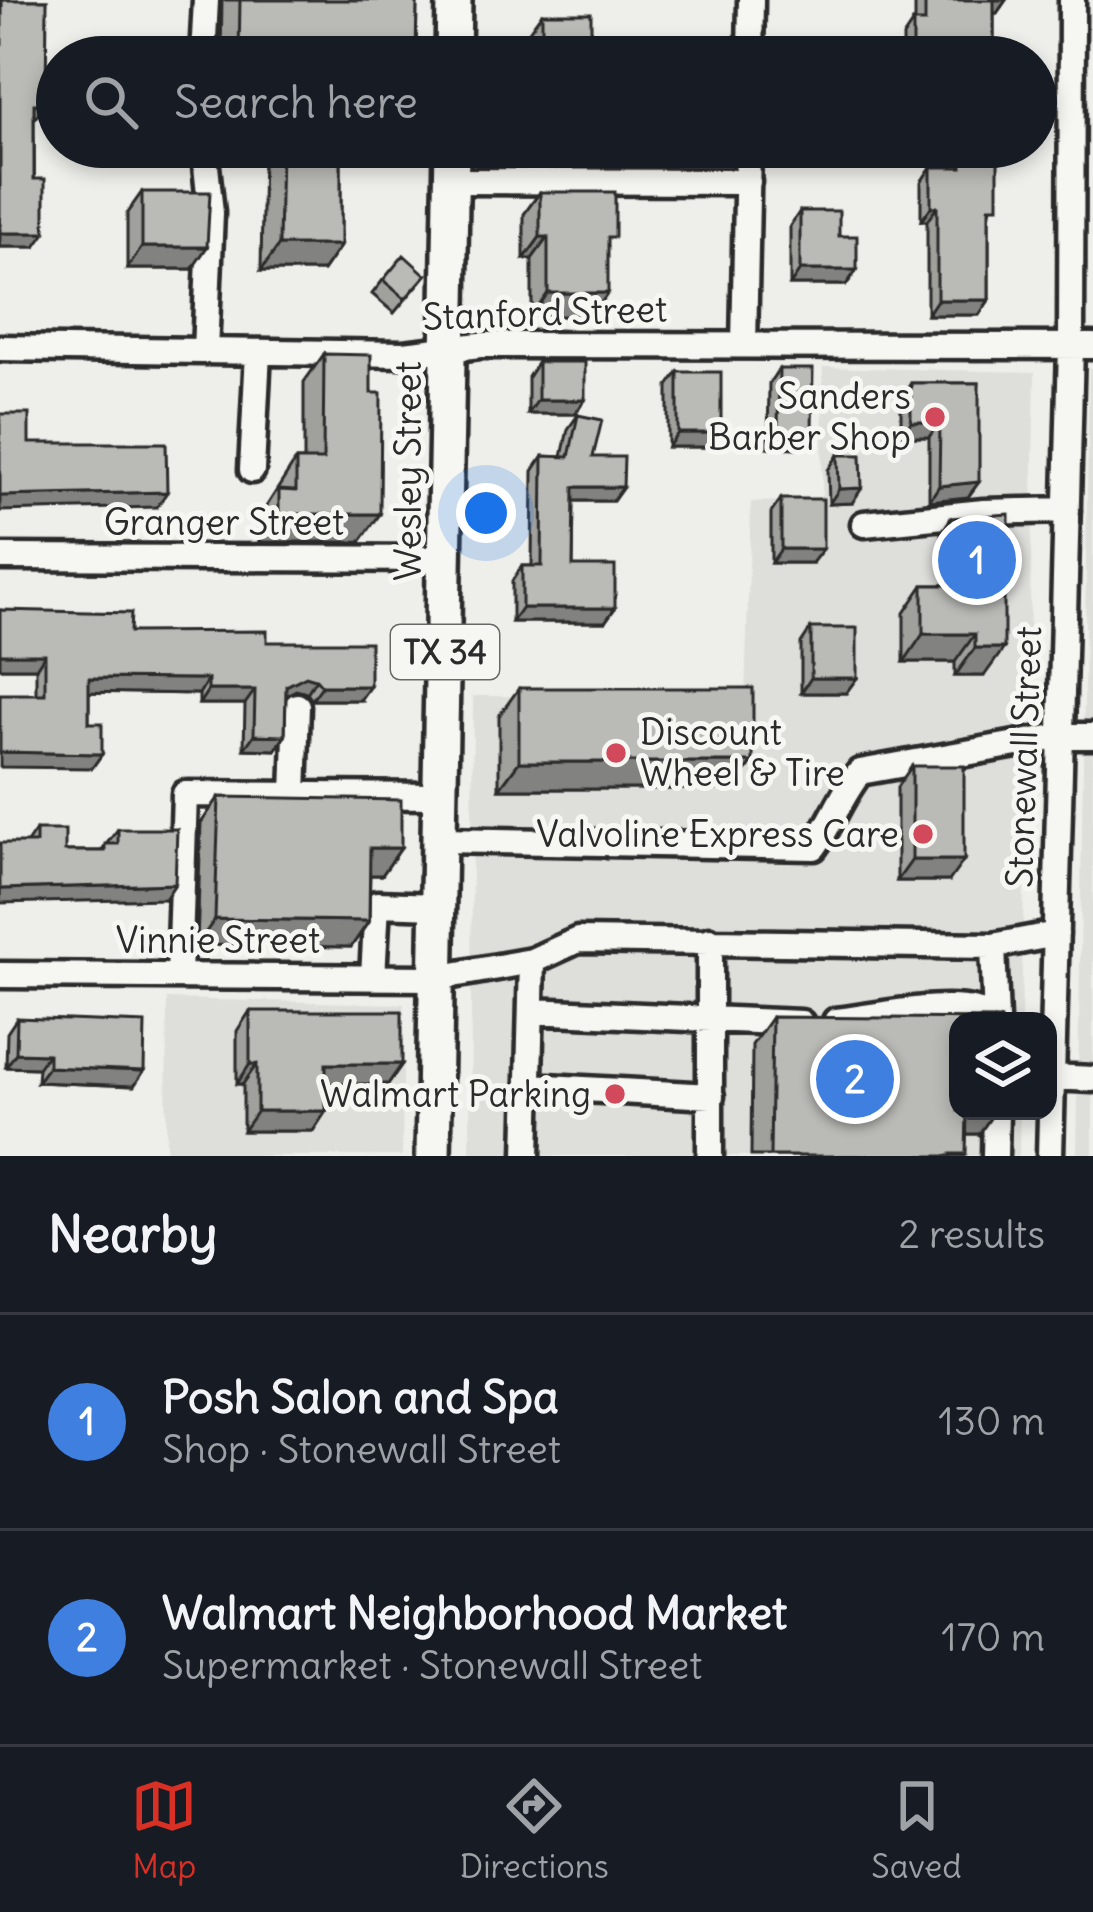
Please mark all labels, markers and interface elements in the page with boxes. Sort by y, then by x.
search box [36,36,1057,168]
icon: search [78,69,144,135]
text: Search here [174,74,418,130]
street label: Stanford Street [422,286,668,340]
street label: Wesley Street [386,361,431,581]
place label: Sanders Barber Shop [708,374,911,460]
marker: Sanders Barber Shop [922,404,948,430]
your location [456,483,516,543]
street label: Granger Street [104,500,344,545]
pin: 1 [938,515,1016,605]
road number: TX 34 [391,625,499,679]
street label: Stonewall Street [997,625,1051,889]
place label: Discount Wheel & Tire [640,710,845,796]
marker: Discount Wheel & Tire [603,740,629,766]
place label: Valvoline Express Care [536,812,899,857]
marker: Valvoline Express Care [910,821,936,847]
street label: Vinnie Street [116,918,320,963]
map controls [949,1012,1057,1120]
button: layers [949,1012,1057,1120]
pin: 2 [816,1034,894,1124]
place label: Walmart Parking [320,1072,591,1117]
marker: Walmart Parking [602,1081,628,1107]
text: Nearby [48,1202,217,1266]
text: 2 results [898,1210,1045,1259]
text: Posh Salon and Spa [162,1369,559,1425]
text: 1 [79,1397,95,1446]
text: 130 m [938,1397,1045,1446]
text: Shop · Stonewall Street [162,1425,561,1474]
text: Walmart Neighborhood Market [162,1585,787,1641]
text: 2 [76,1613,98,1662]
text: 170 m [941,1613,1045,1662]
text: Supermarket · Stonewall Street [162,1641,702,1690]
tab: Map [131,1773,197,1887]
tab: Directions [460,1773,609,1887]
tab: Saved [871,1773,962,1887]

